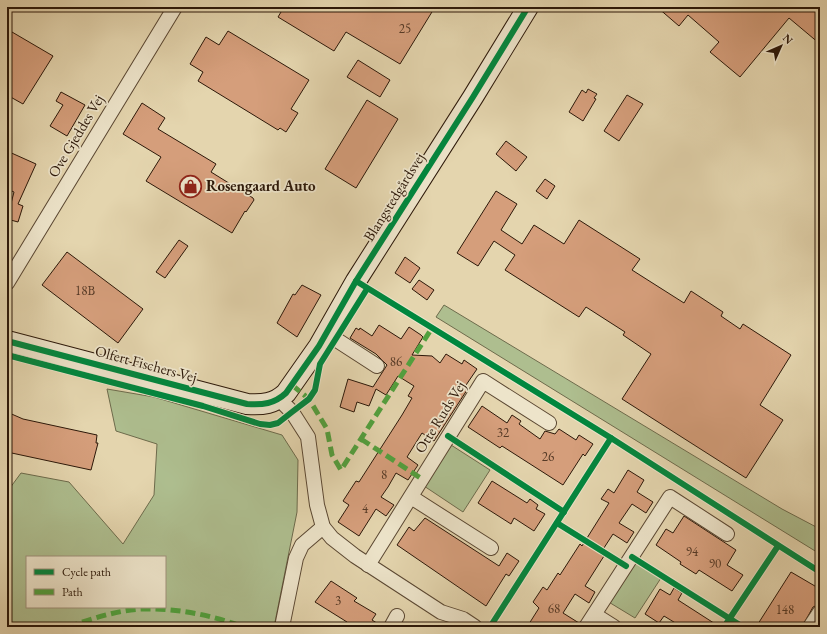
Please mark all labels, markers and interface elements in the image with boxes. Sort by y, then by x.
house number: 25 [399,20,411,37]
north arrow [761,26,801,66]
text: N [780,31,796,47]
street label: Ove Gjeddes Vej [43,91,108,181]
street label: Blangstedgårdsvej [359,149,428,245]
shop icon: Rosengaard Auto [178,173,204,199]
place label: Rosengaard Auto [206,176,316,195]
house number: 18B [75,282,95,299]
street label: Olfert Fischers Vej [93,341,199,386]
house number: 86 [390,353,402,370]
street label: Otte Ruds Vej [410,377,469,456]
house number: 32 [497,424,510,441]
house number: 26 [542,448,554,465]
house number: 8 [381,466,387,483]
house number: 4 [362,500,369,517]
house number: 94 [686,543,699,560]
house number: 90 [709,555,721,572]
legend [26,556,166,608]
text: Cycle path [62,564,111,580]
text: Path [62,584,83,600]
house number: 3 [335,592,341,609]
house number: 68 [548,600,560,617]
house number: 148 [776,601,794,618]

